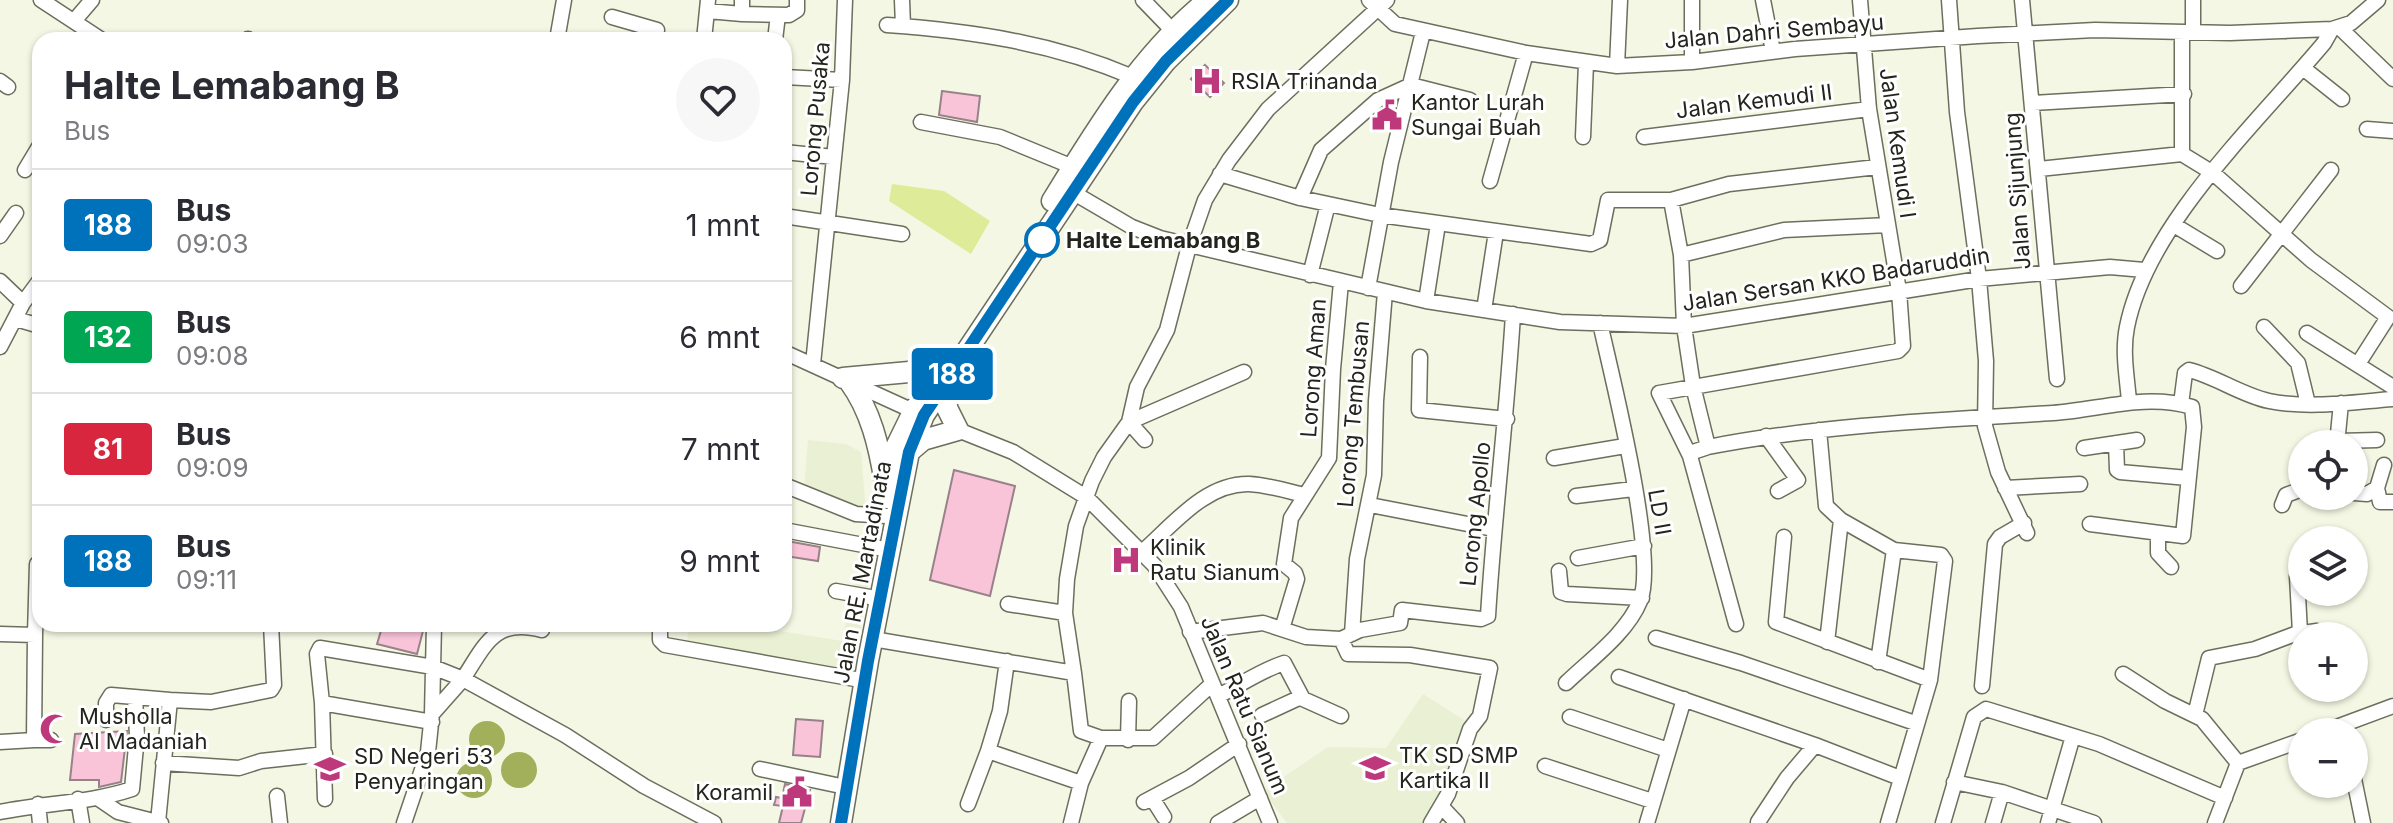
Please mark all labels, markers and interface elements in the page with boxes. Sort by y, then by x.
street label: Jalan Dahri Sembayu [1663,8,1885,54]
street label: Lorong Pusaka [795,41,835,197]
button: heart [676,58,760,142]
text: Halte Lemabang B [64,62,400,108]
hospital icon: RSIA Trinanda [1190,64,1224,98]
street label: Jalan Kemudi I [1875,66,1921,220]
place label: RSIA Trinanda [1231,68,1378,94]
street label: Jalan Kemudi II [1674,78,1834,124]
place label: Kantor Lurah Sungai Buah [1411,89,1545,140]
public building icon: Kantor Lurah Sungai Buah [1370,98,1404,132]
street label: Jalan Sijunjung [1999,112,2035,270]
text: Bus [64,115,110,146]
text: Bus [176,192,231,228]
text: 1 mnt [686,207,760,243]
text: 188 [84,208,132,242]
marker: Halte Lemabang B [1025,223,1059,257]
place label: Halte Lemabang B [1066,227,1260,253]
text: 09:03 [176,228,248,259]
street label: Jalan Sersan KKO Badaruddin [1680,242,1992,316]
street label: Lorong Aman [1295,298,1331,438]
text: Bus [176,304,231,340]
text: 6 mnt [679,319,760,355]
street label: Lorong Tembusan [1332,319,1374,509]
text: 132 [84,320,132,354]
text: 09:08 [176,340,249,371]
line badge: 188 [906,348,998,400]
text: 188 [928,357,976,391]
text: Bus [176,416,231,452]
map controls [2288,430,2368,798]
button: locate [2288,430,2368,510]
text: 7 mnt [681,431,760,467]
text: 81 [93,432,123,466]
street label: Lorong Apollo [1454,440,1496,588]
text: 09:09 [176,452,249,483]
street label: Jalan RE. Martadinata [828,459,896,685]
street label: LD II [1643,487,1677,537]
button: layers [2288,526,2368,606]
text: Bus [176,528,231,564]
place label: Klinik Ratu Sianum [1150,534,1280,585]
text: 9 mnt [679,543,760,579]
hospital icon: Klinik Ratu Sianum [1109,543,1143,577]
text: 188 [84,544,132,578]
text: 09:11 [176,564,237,595]
street label: Jalan Ratu Sianum [1196,612,1294,798]
button: + [2288,622,2368,702]
place label: Musholla Al Madaniah [79,703,207,754]
mosque icon: Musholla Al Madaniah [38,712,72,746]
button: − [2288,718,2368,798]
place label: TK SD SMP Kartika II [1399,742,1518,793]
place label: SD Negeri 53 Penyaringan [354,743,493,794]
school or university icon: TK SD SMP Kartika II [1358,751,1392,785]
school or university icon: SD Negeri 53 Penyaringan [313,752,347,786]
public building icon: Koramil [780,775,814,809]
place label: Koramil [695,779,773,805]

